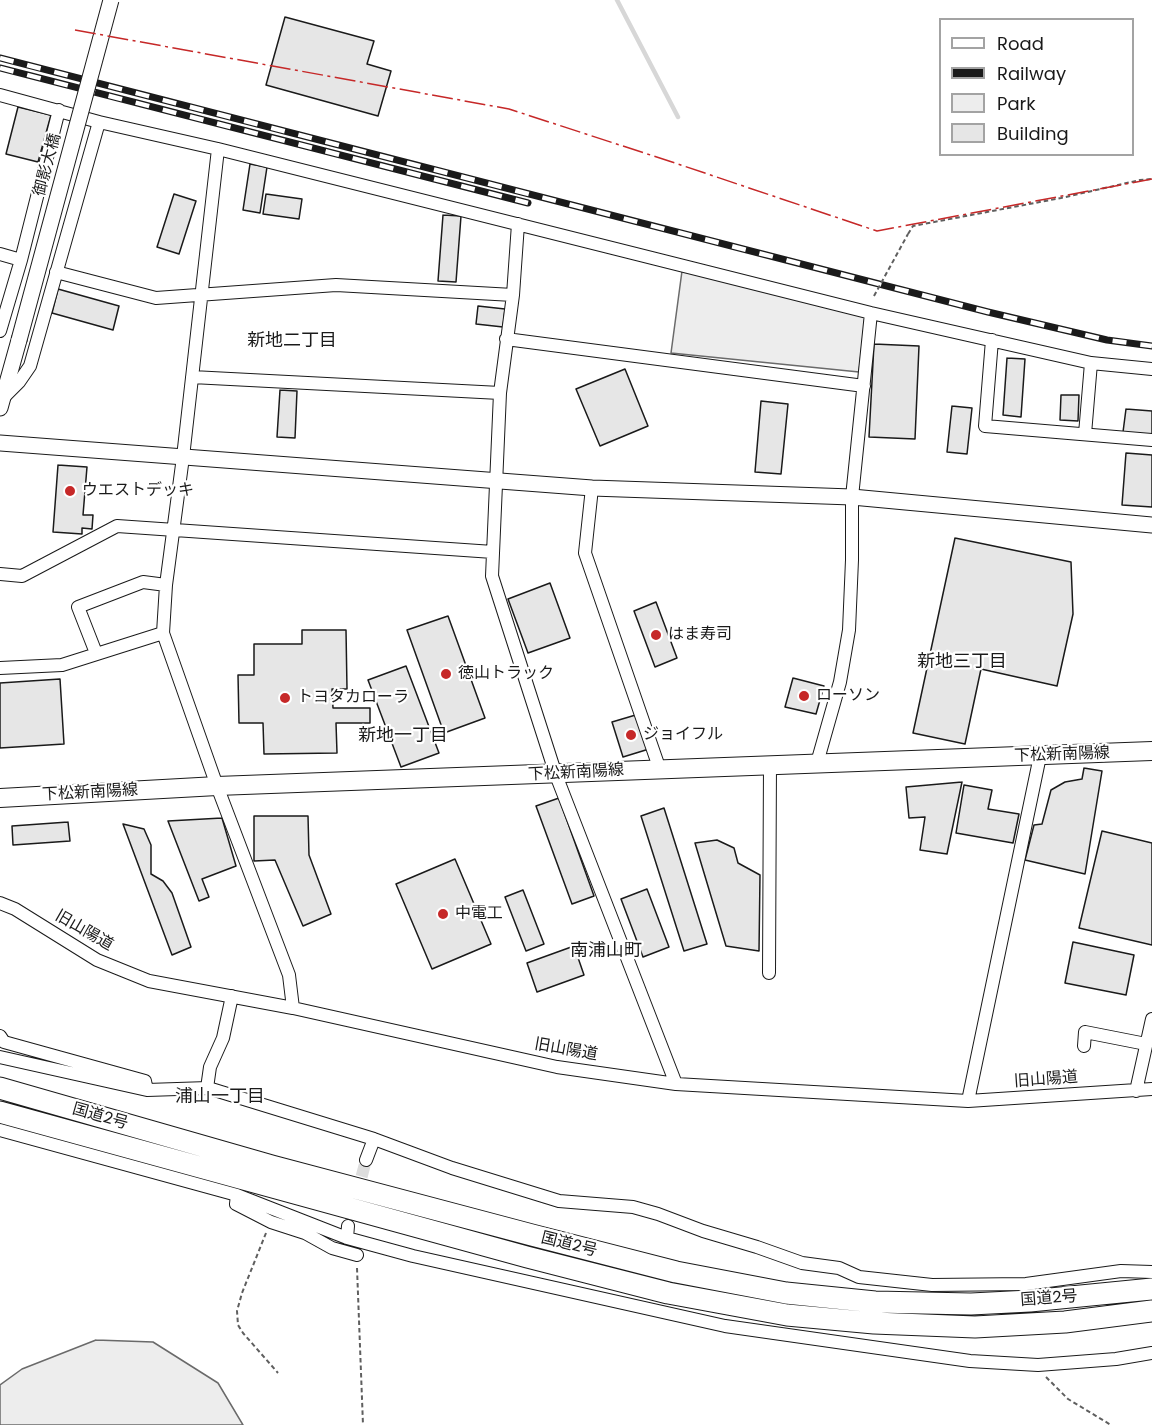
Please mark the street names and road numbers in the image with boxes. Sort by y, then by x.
street label: 御影大橋 [30,132,66,198]
street label: 下松新南陽線 [1014,744,1110,766]
street label: 下松新南陽線 [528,761,624,785]
street label: 下松新南陽線 [42,781,138,805]
street label: 旧山陽道 [51,907,117,955]
street label: 旧山陽道 [533,1035,599,1065]
street label: 旧山陽道 [1013,1068,1079,1092]
street label: 国道2号 [70,1100,130,1134]
street label: 国道2号 [539,1229,599,1261]
street label: 国道2号 [1020,1287,1078,1311]

